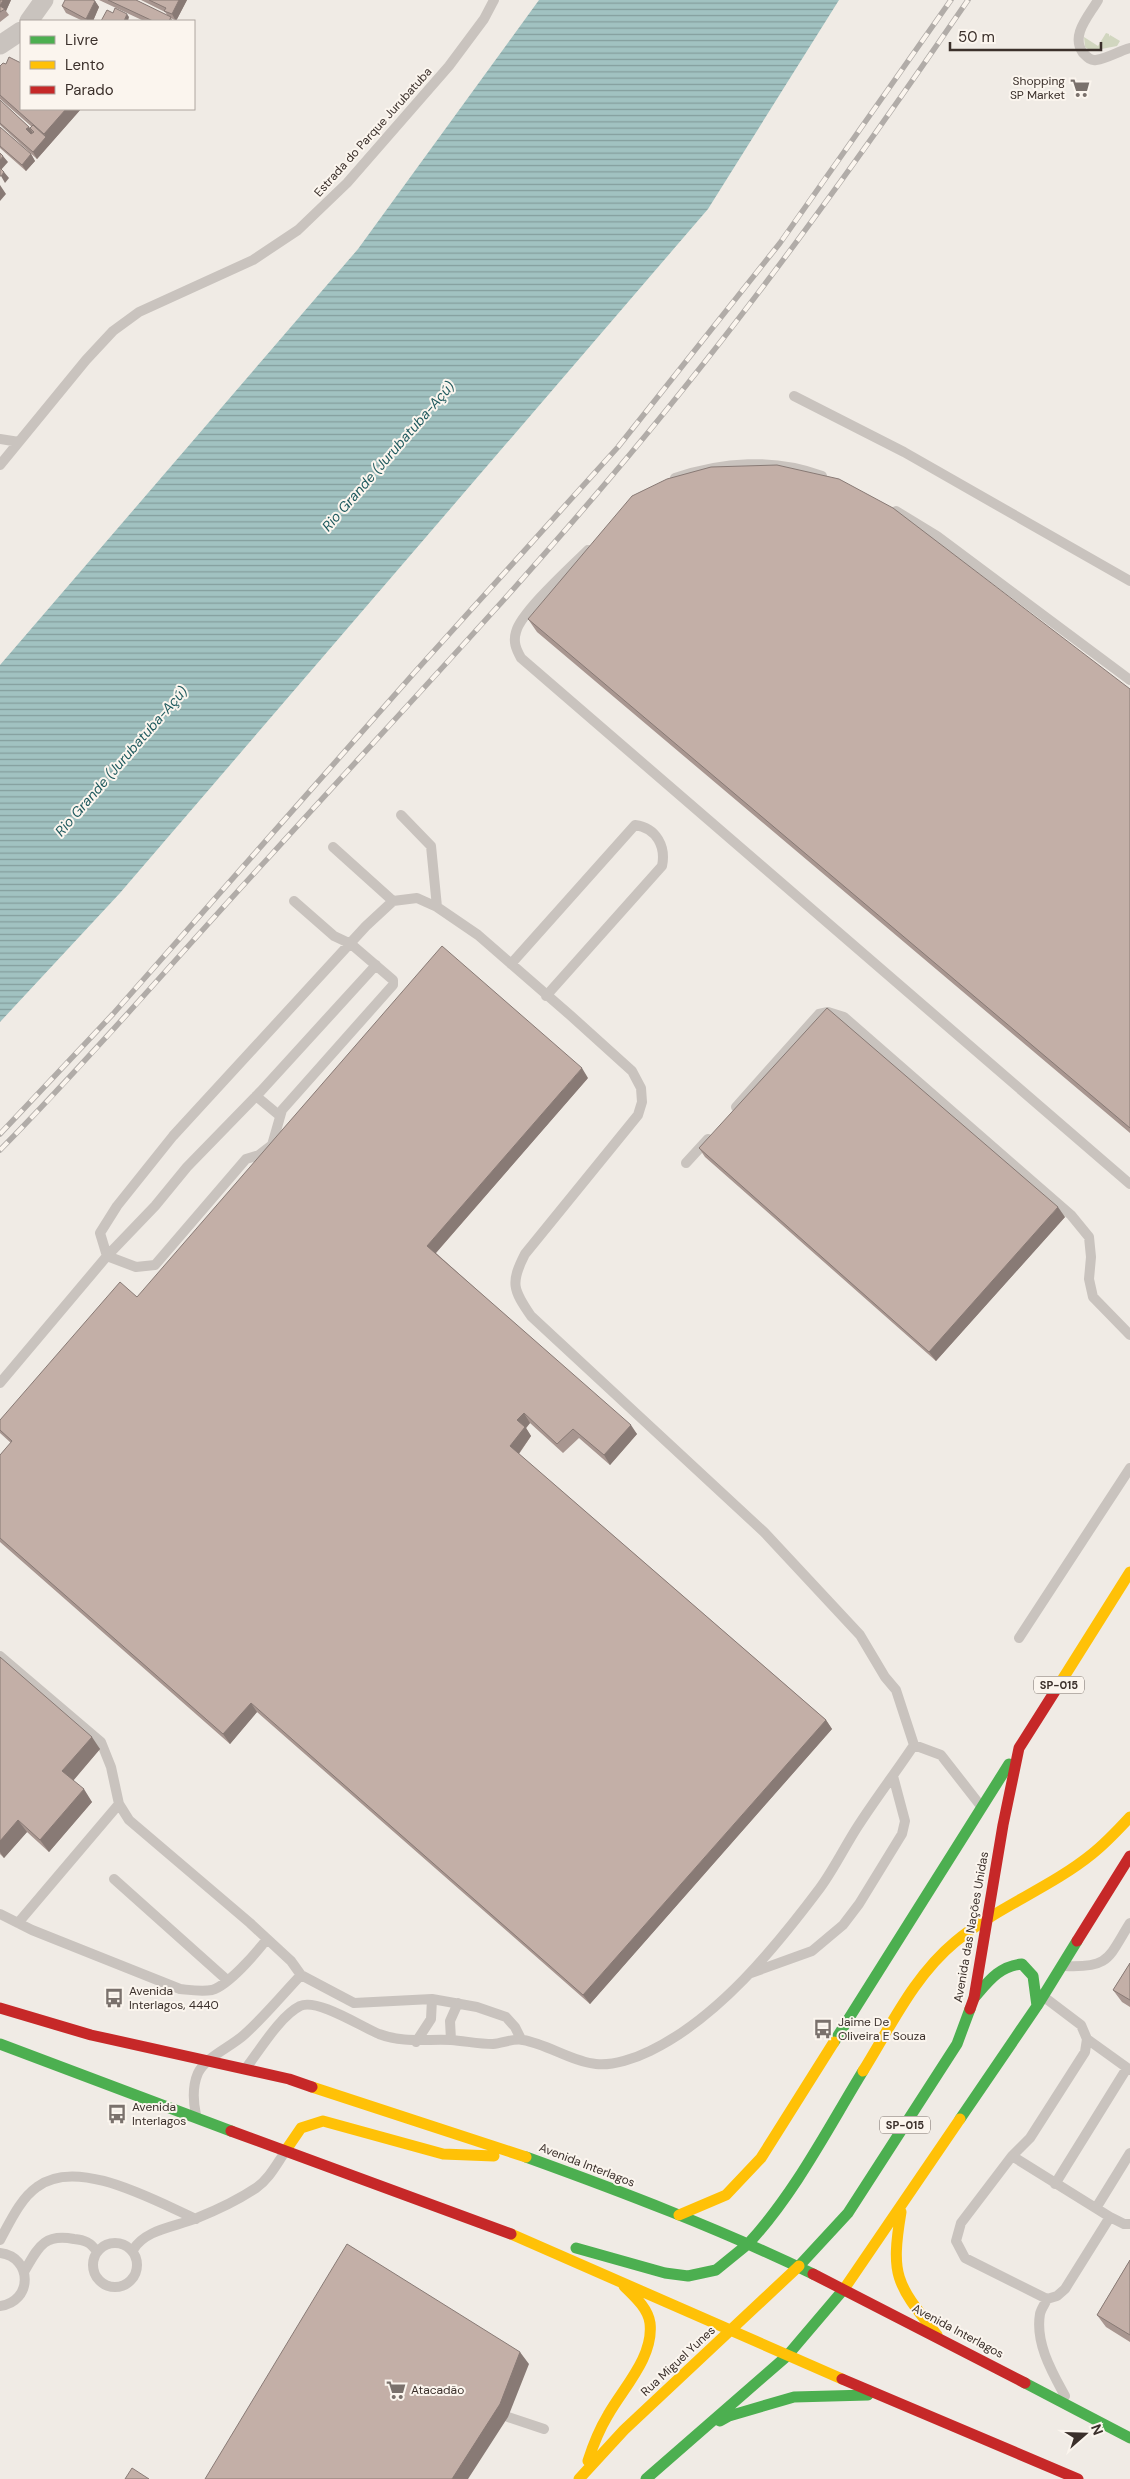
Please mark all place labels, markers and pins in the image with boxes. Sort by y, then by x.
place label: Shopping SP Market [1010,73,1065,103]
supermarket icon: Shopping SP Market [1069,77,1091,99]
place label: Avenida Interlagos, 4440 [129,1983,219,2013]
bus stop icon: Avenida Interlagos, 4440 [103,1987,125,2009]
place label: Jaime De Oliveira E Souza [838,2014,926,2044]
bus stop icon: Jaime De Oliveira E Souza [812,2018,834,2040]
place label: Avenida Interlagos [132,2099,186,2129]
bus stop icon: Avenida Interlagos [106,2103,128,2125]
supermarket icon: Atacadão [385,2379,407,2401]
place label: Atacadão [411,2382,464,2398]

